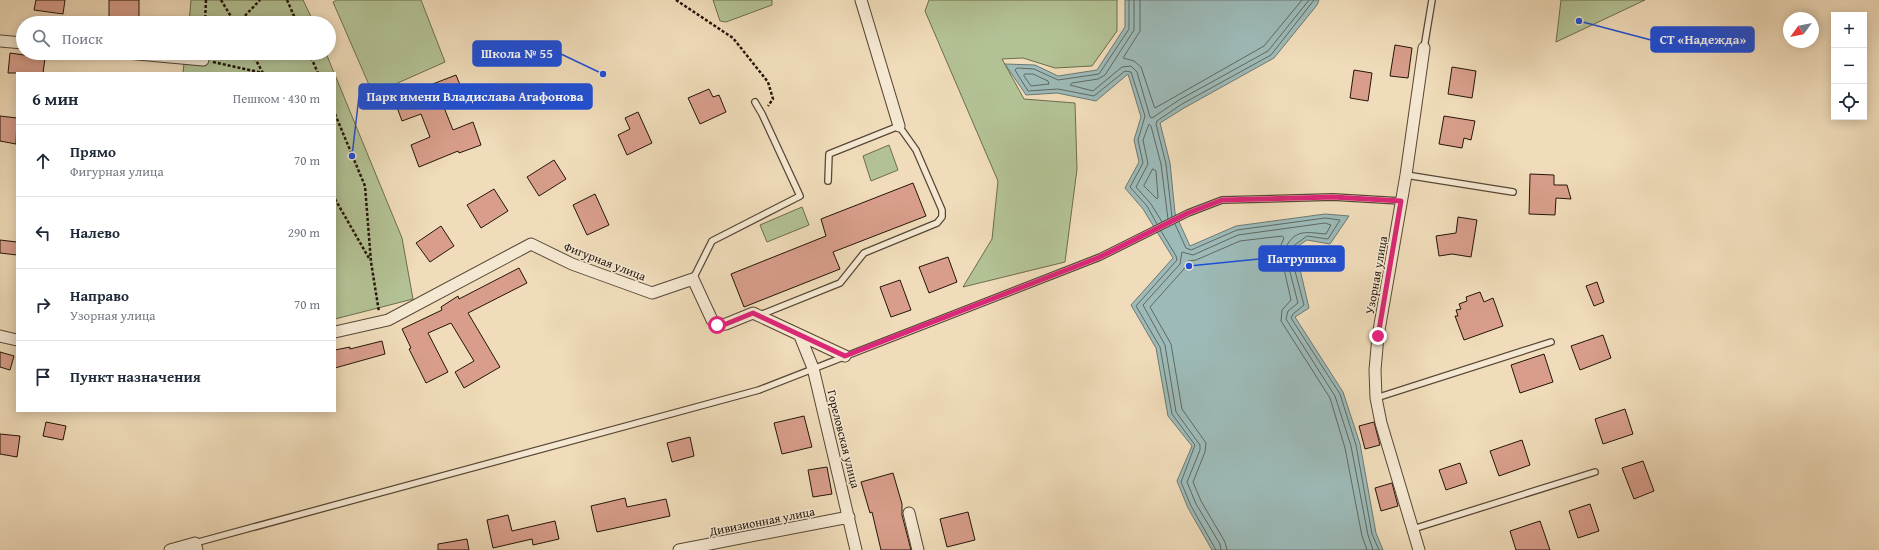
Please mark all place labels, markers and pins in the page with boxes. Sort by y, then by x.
callout: СТ «Надежда» [1651,27,1754,52]
callout: Школа № 55 [473,41,561,66]
callout: Парк имени Владислава Агафонова [359,84,592,109]
callout: Патрушиха [1259,246,1344,271]

